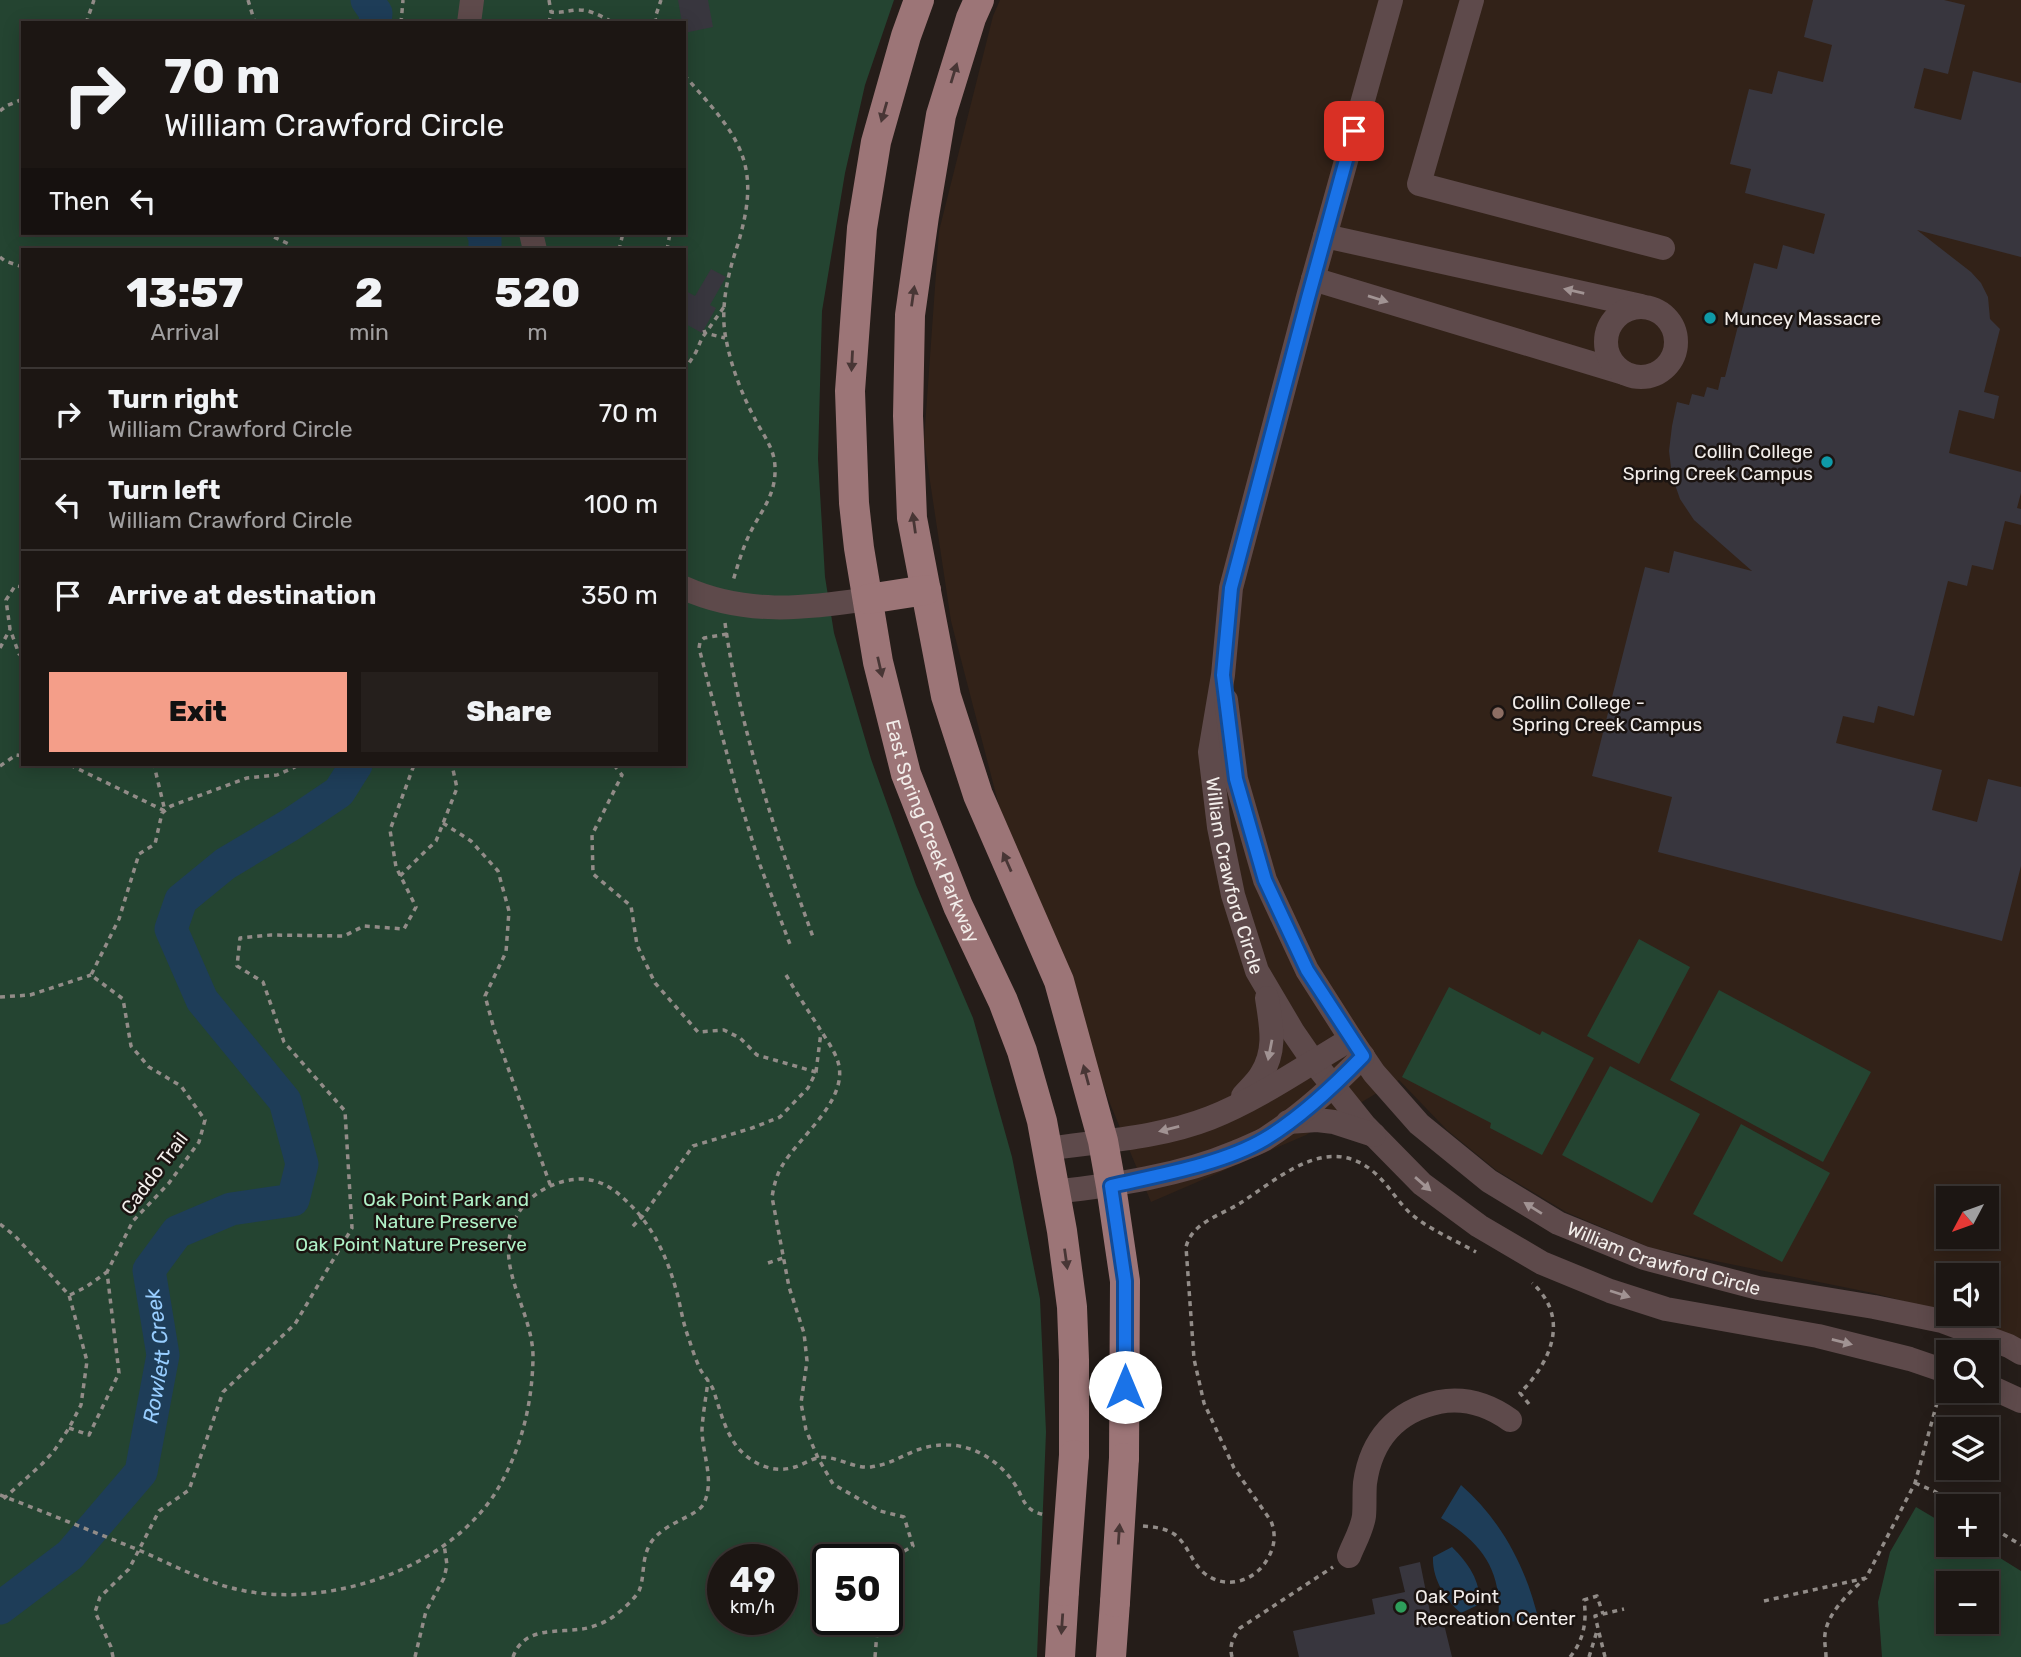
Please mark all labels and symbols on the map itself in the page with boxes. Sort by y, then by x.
one-way arrow [949,62,960,83]
pin [1324,101,1384,161]
one-way arrow [879,102,889,123]
one-way arrow [908,285,919,307]
one-way arrow [1563,286,1585,297]
one-way arrow [1368,294,1389,304]
place label: Muncey Massacre [1724,307,1881,330]
marker: Muncey Massacre [1702,310,1718,326]
one-way arrow [846,351,857,373]
place label: Collin College Spring Creek Campus [1623,440,1813,485]
marker: Collin College Spring Creek Campus [1819,454,1835,470]
one-way arrow [908,512,919,534]
one-way arrow [874,656,885,678]
place label: Collin College - Spring Creek Campus [1512,691,1702,736]
marker: Collin College - Spring Creek Campus [1490,705,1506,721]
street label: East Spring Creek Parkway [881,717,985,947]
street label: William Crawford Circle [1201,775,1268,977]
one-way arrow [1001,852,1013,872]
one-way arrow [1264,1039,1275,1061]
one-way arrow [1080,1063,1091,1085]
one-way arrow [1158,1124,1180,1135]
street label: Caddo Trail [116,1128,193,1219]
one-way arrow [1414,1176,1432,1192]
north arrow [1936,1186,1998,1250]
park label: Oak Point Park and Nature Preserve [363,1188,529,1233]
one-way arrow [1523,1202,1543,1215]
street label: William Crawford Circle [1564,1217,1763,1300]
park label: Oak Point Nature Preserve [295,1233,527,1256]
one-way arrow [1060,1248,1071,1270]
water label: Rowlett Creek [137,1286,175,1425]
one-way arrow [1610,1290,1631,1300]
one-way arrow [1831,1337,1853,1348]
position arrow [1088,1350,1162,1424]
one-way arrow [1114,1522,1125,1544]
speed limit sign: 50 [812,1544,903,1635]
place label: Oak Point Recreation Center [1415,1585,1576,1630]
marker: Oak Point Recreation Center [1393,1599,1409,1615]
one-way arrow [1056,1613,1067,1635]

